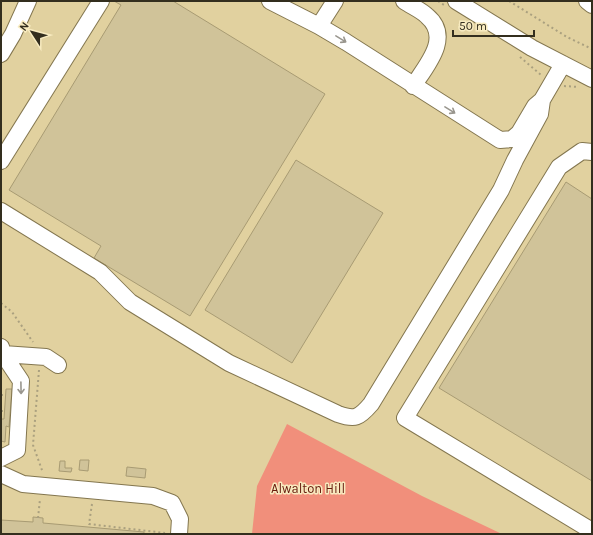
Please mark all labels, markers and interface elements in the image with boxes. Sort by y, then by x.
north arrow [12,12,52,52]
scale bar [453,12,534,38]
text: N [17,19,32,33]
text: 50 m [459,19,487,33]
one-way arrow [335,35,346,43]
one-way arrow [444,106,456,114]
one-way arrow [17,381,25,394]
park label: Alwalton Hill [271,481,345,496]

